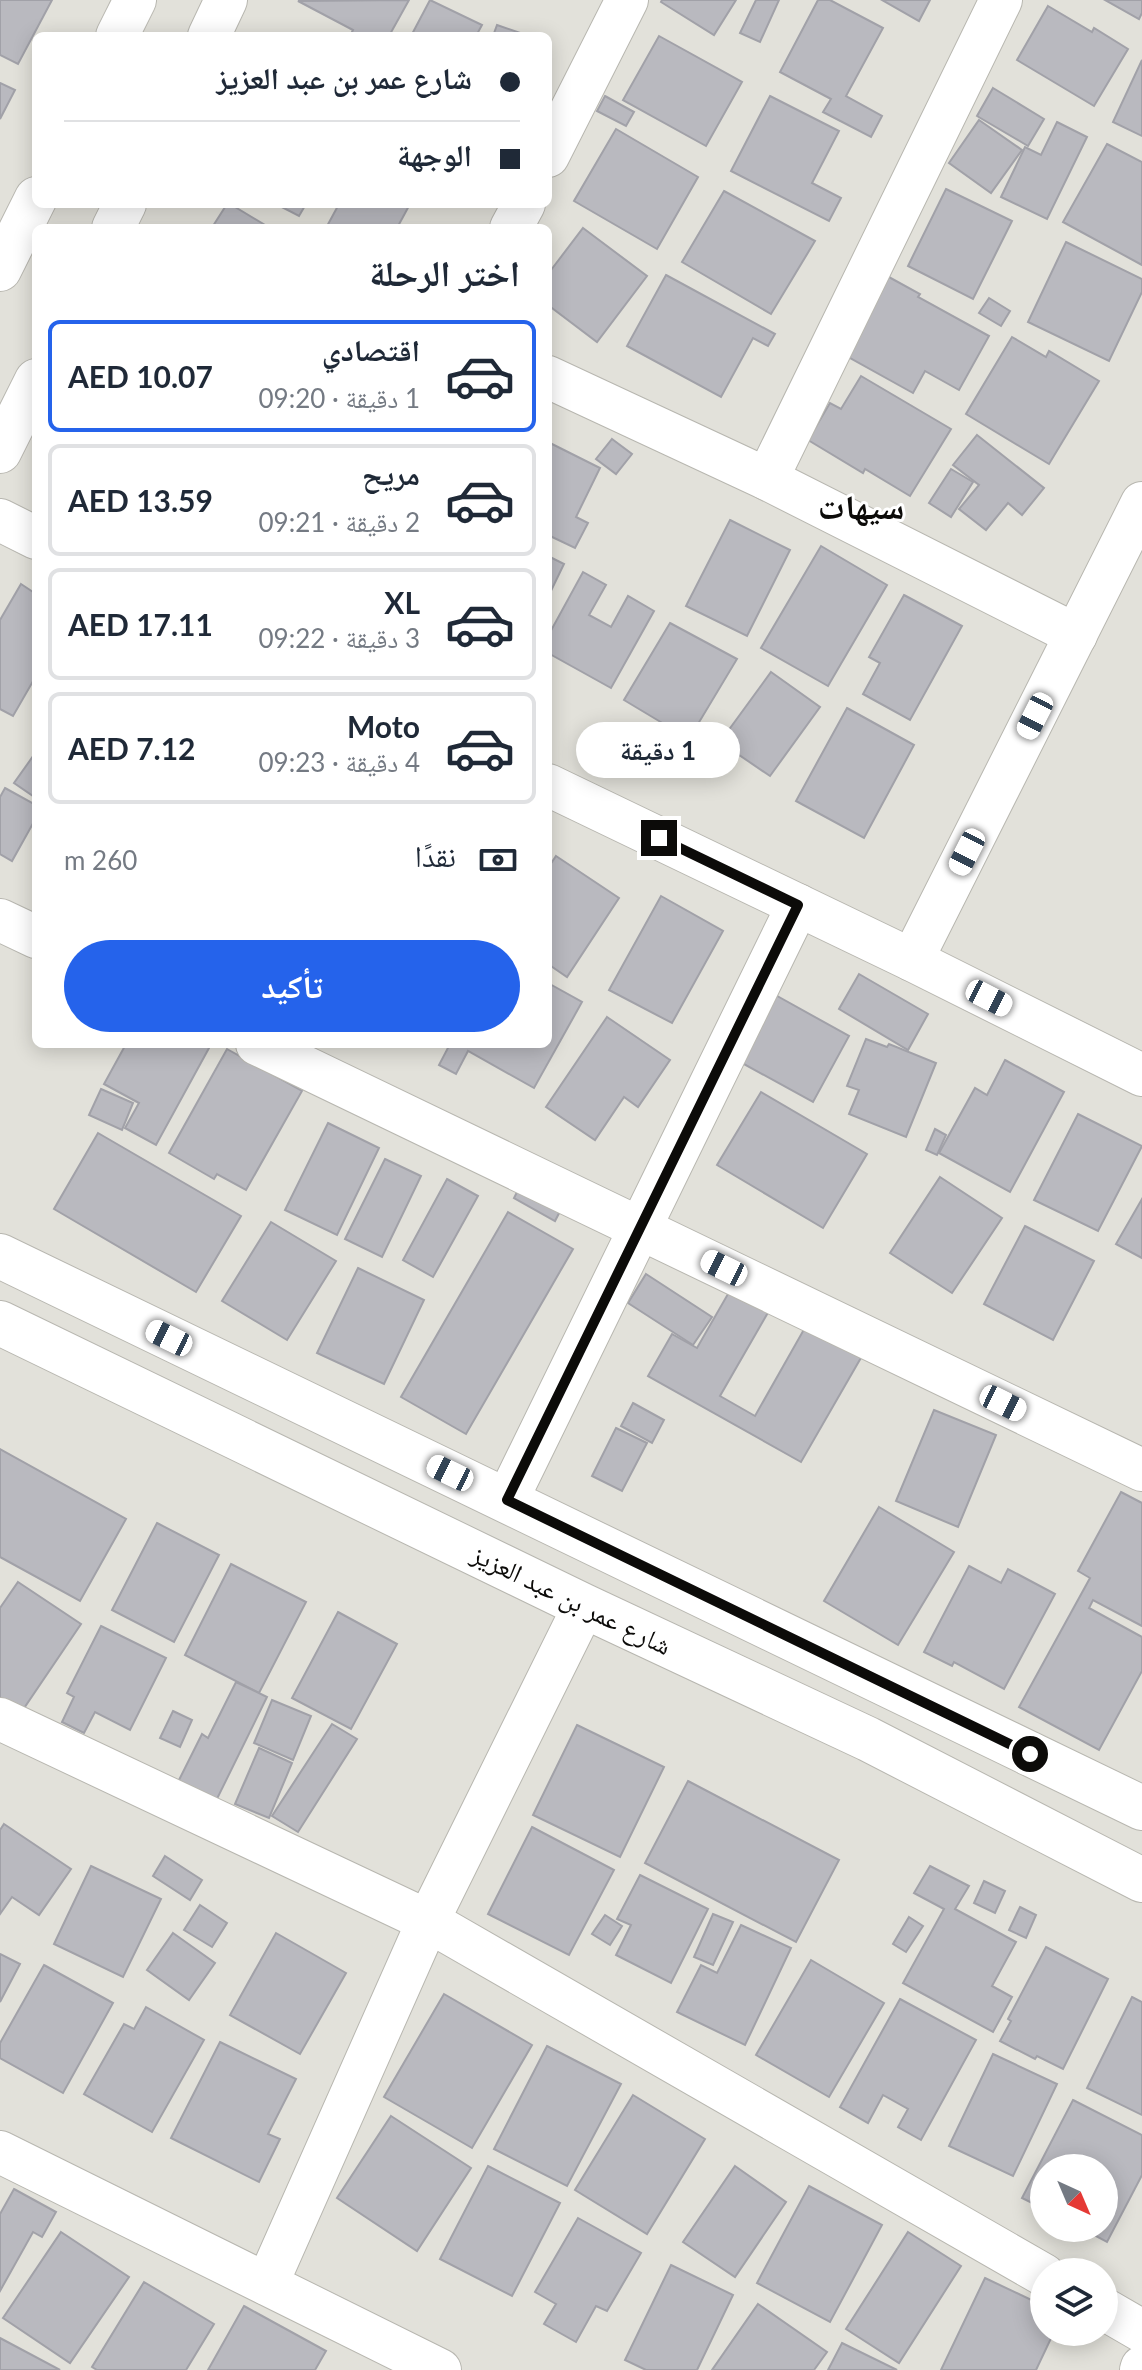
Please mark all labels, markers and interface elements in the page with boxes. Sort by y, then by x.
text: شارع عمر بن عبد العزيز [217,59,472,95]
text: الوجهة [397,136,472,172]
text: اختر الرحلة [369,250,520,294]
text: اقتصادي [322,331,420,367]
icon: car [444,340,516,412]
text: AED 10.07 [68,358,213,394]
text: 1 دقيقة · 09:20 [258,382,420,414]
text: مريح [362,455,420,491]
icon: car [444,464,516,536]
text: AED 13.59 [68,482,213,518]
district label: سيهات [818,485,904,526]
text: 2 دقيقة · 09:21 [258,506,420,538]
text: XL [384,584,420,620]
icon: car [444,588,516,660]
text: AED 17.11 [68,606,213,642]
text: 3 دقيقة · 09:22 [258,622,420,654]
car [1013,689,1057,743]
text: Moto [347,708,420,744]
icon: car [444,712,516,784]
callout: 1 دقيقة [577,722,741,778]
text: AED 7.12 [68,730,196,766]
text: 1 دقيقة [620,734,696,766]
text: 4 دقيقة · 09:23 [258,746,420,778]
route end [641,820,677,856]
car [945,825,989,879]
text: نقدًا [415,837,456,873]
icon: cash [476,838,520,882]
text: 260 m [64,844,137,876]
button: تأكيد [64,940,520,1032]
car [962,976,1016,1020]
car [697,1247,751,1289]
car [142,1317,196,1359]
car [976,1382,1030,1424]
car [423,1452,477,1494]
street label: شارع عمر بن عبد العزيز [466,1536,677,1662]
route start [1012,1736,1048,1772]
north arrow [1030,2154,1118,2242]
map controls [1030,2154,1118,2346]
button: layers [1030,2258,1118,2346]

